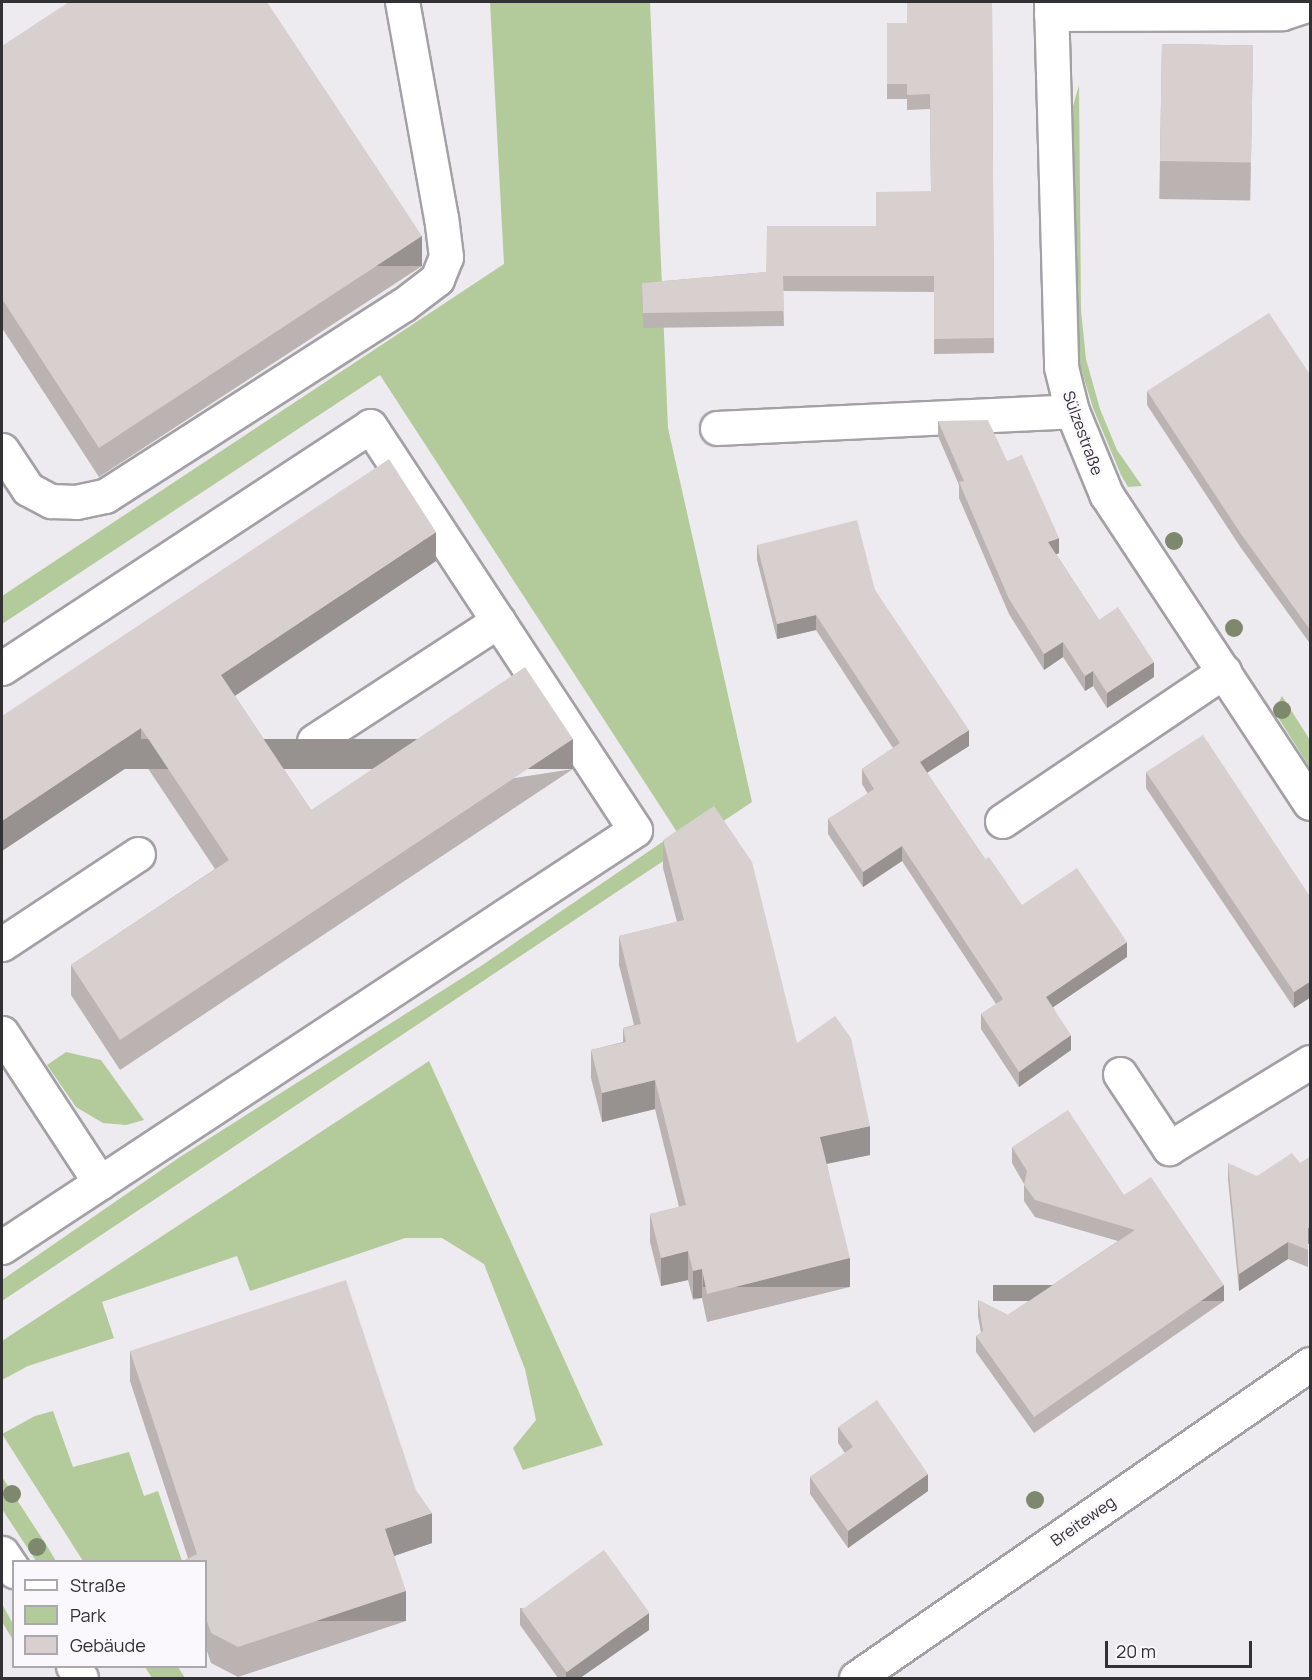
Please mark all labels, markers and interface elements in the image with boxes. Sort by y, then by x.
street label: Sülzestraße [1059,388,1107,478]
street label: Breiteweg [1047,1492,1119,1550]
legend [12,1560,207,1668]
text: Straße [70,1573,126,1597]
text: Park [70,1603,106,1627]
scale bar [1108,1629,1255,1667]
text: Gebäude [70,1633,146,1657]
text: 20 m [1116,1639,1156,1663]

